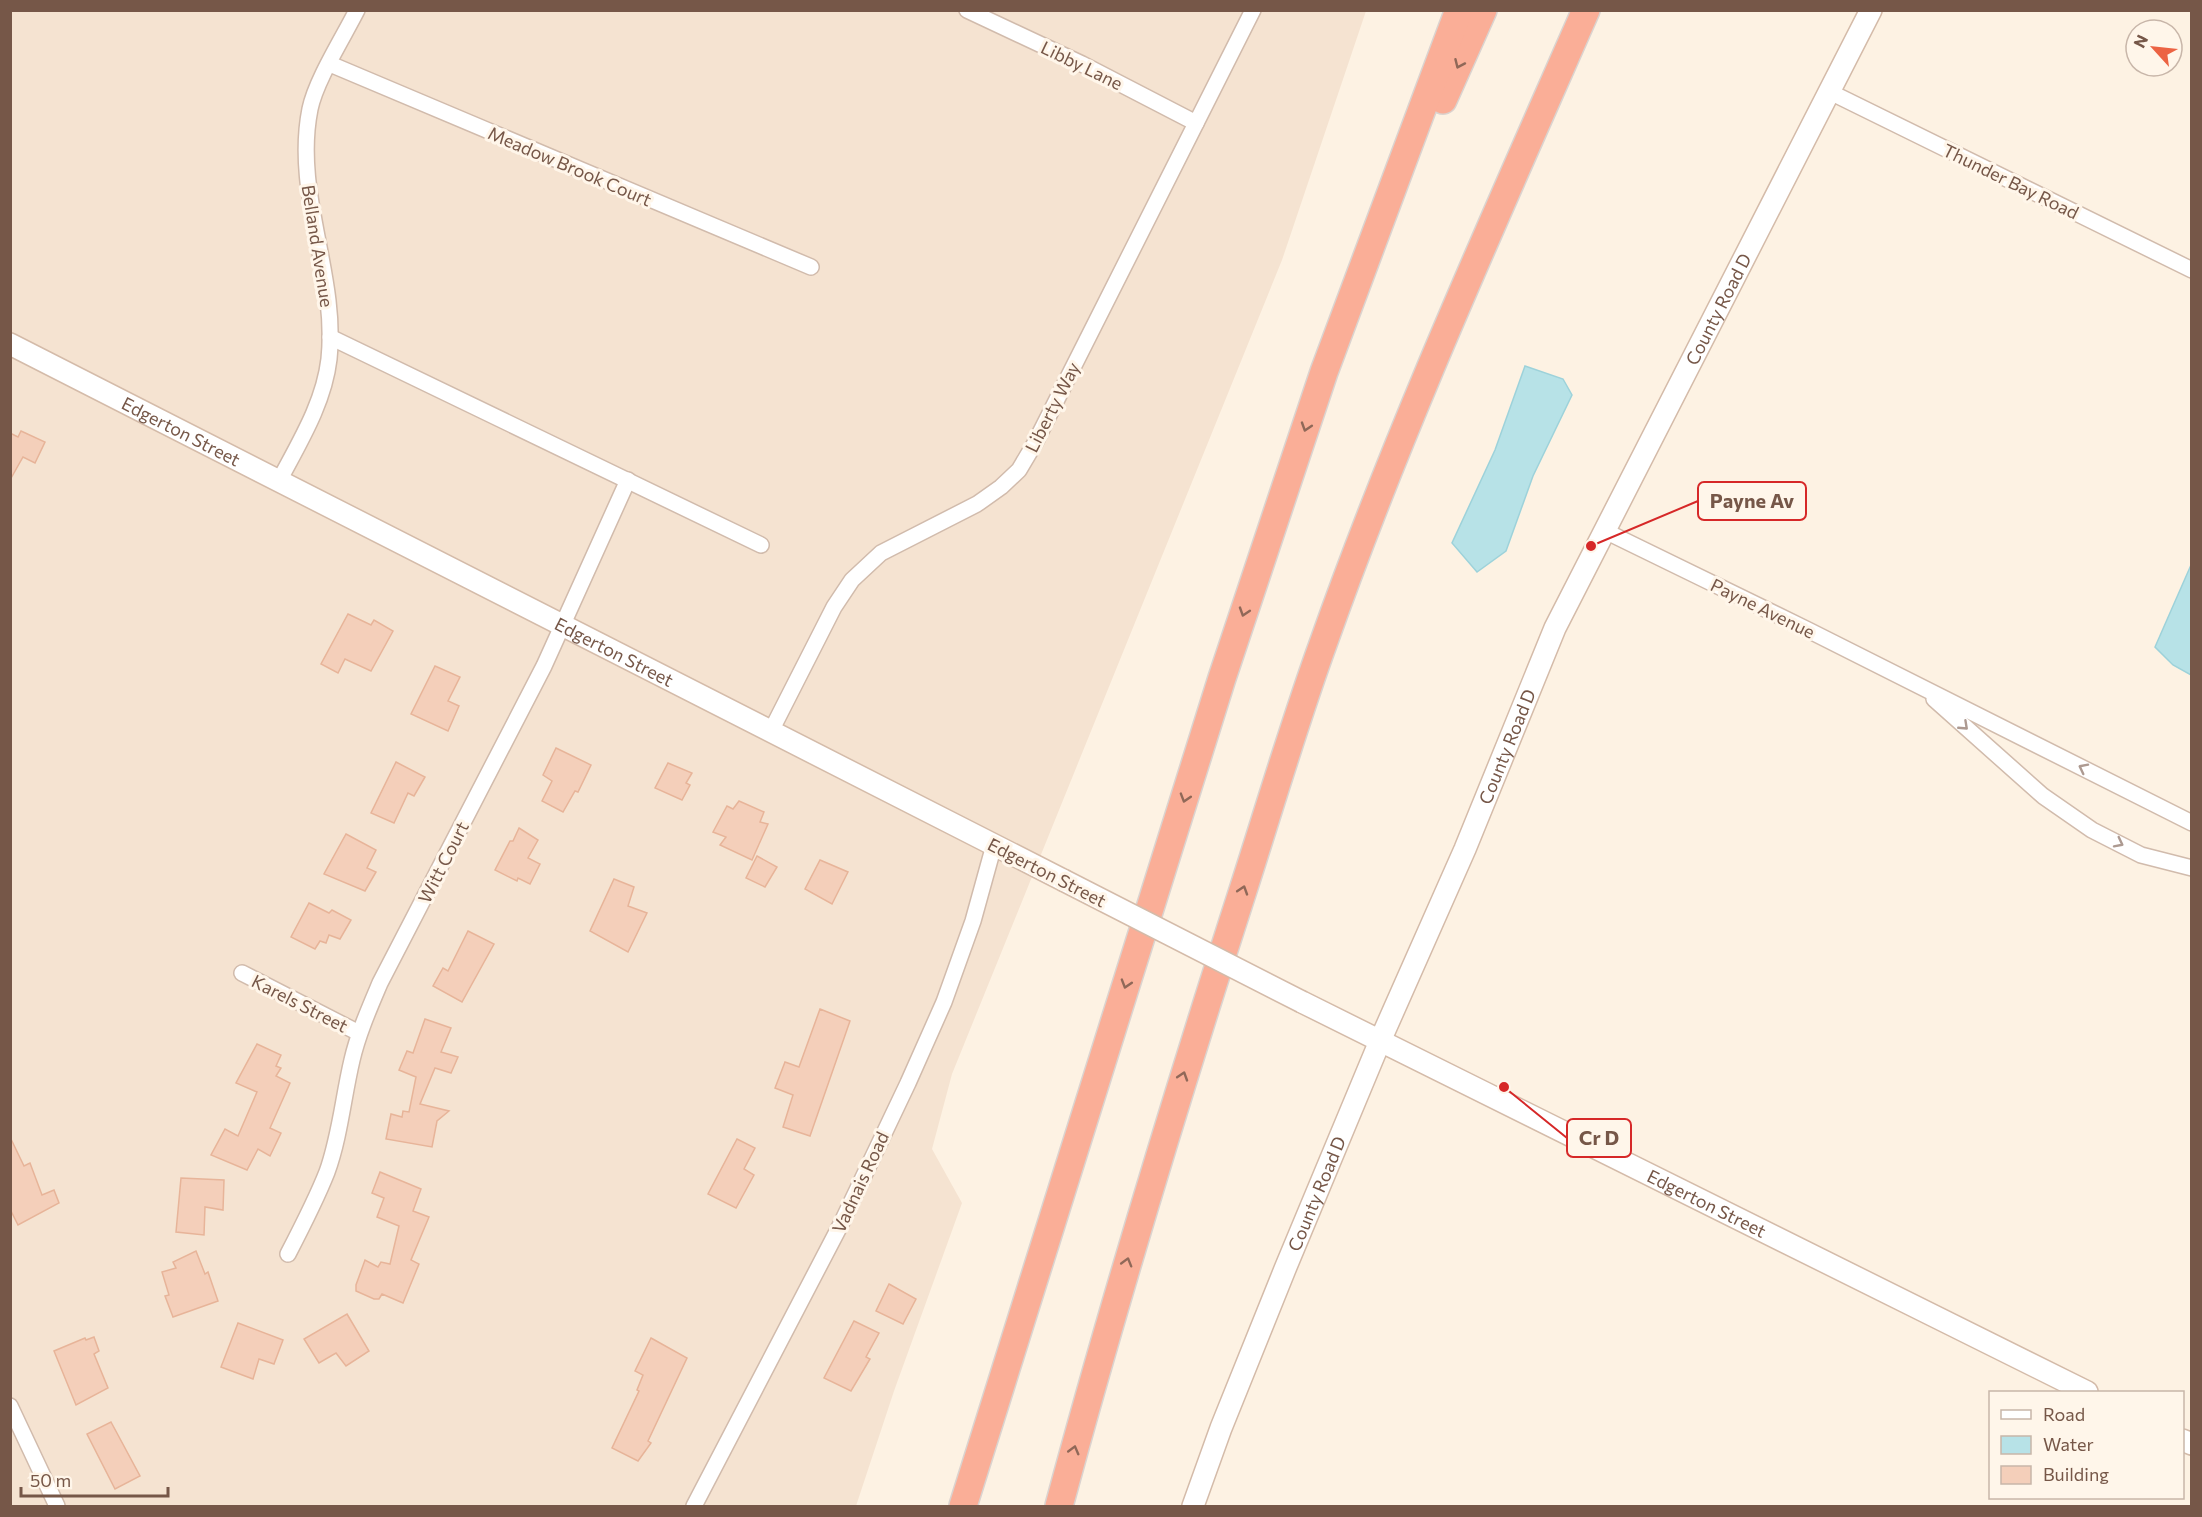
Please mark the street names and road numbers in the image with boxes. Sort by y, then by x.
street label: Libby Lane [1037,36,1127,94]
street label: Meadow Brook Court [485,122,655,210]
street label: Thunder Bay Road [1939,139,2083,223]
street label: Belland Avenue [297,183,339,309]
street label: County Road D [1680,250,1756,369]
street label: Liberty Way [1020,358,1084,456]
street label: Edgerton Street [118,392,244,470]
street label: Payne Avenue [1707,573,1819,643]
street label: Edgerton Street [551,612,677,691]
street label: County Road D [1473,686,1540,807]
street label: Witt Court [413,817,473,907]
street label: Edgerton Street [984,833,1110,911]
street label: Karels Street [248,969,352,1037]
street label: Vadnais Road [827,1128,893,1236]
street label: County Road D [1283,1133,1350,1254]
street label: Edgerton Street [1644,1164,1770,1242]

